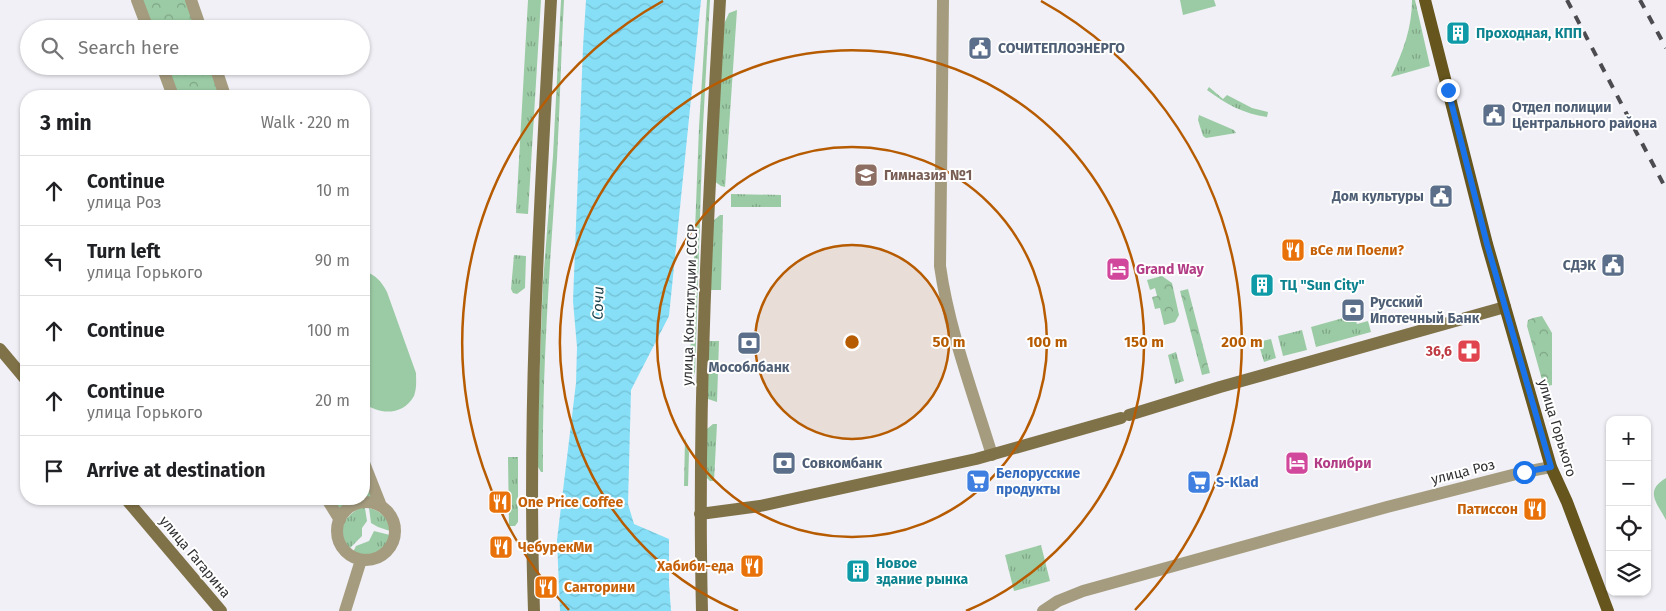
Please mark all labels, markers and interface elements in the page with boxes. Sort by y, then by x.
search box [20,20,370,75]
building icon: Проходная, КПП [1445,20,1471,46]
place label: Проходная, КПП [1476,25,1582,42]
icon: search [38,34,66,62]
public building icon: СОЧИТЕПЛОЭНЕРГО [967,35,993,61]
text: Search here [78,36,179,59]
place label: СОЧИТЕПЛОЭНЕРГО [998,40,1125,57]
route end [1437,79,1460,102]
place label: Отдел полиции Центрального района [1512,99,1657,132]
public building icon: Отдел полиции Центрального района [1481,102,1507,128]
text: 3 min [40,110,92,136]
text: Walk · 220 m [261,113,350,132]
school or university icon: Гимназия №1 [853,162,879,188]
place label: Гимназия №1 [884,167,972,184]
text: Continue [87,170,165,193]
icon: ahead [40,177,68,205]
text: 10 m [316,181,350,200]
public building icon: Дом культуры [1428,183,1454,209]
place label: Дом культуры [1331,188,1424,205]
text: улица Роз [87,193,162,212]
street label: улица Конституции СССР [679,224,701,386]
restaurant icon: вСе ли Поели? [1280,237,1306,263]
text: Turn left [87,240,161,263]
place label: вСе ли Поели? [1310,242,1404,259]
icon: left [40,247,68,275]
text: 90 m [315,251,350,270]
public building icon: СДЭК [1600,252,1626,278]
hotel icon: Grand Way [1105,256,1131,282]
place label: СДЭК [1563,257,1596,274]
place label: Grand Way [1136,261,1205,278]
text: улица Горького [87,263,203,282]
building icon: ТЦ "Sun City" [1249,272,1275,298]
place label: ТЦ "Sun City" [1280,277,1365,294]
water label: Сочи [588,286,608,320]
place label: Русский Ипотечный Банк [1370,294,1480,327]
bank icon: Русский Ипотечный Банк [1340,297,1366,323]
icon: ahead [40,317,68,345]
text: Continue [87,319,165,342]
text: 100 m [307,321,350,340]
bank icon: Мособлбанк [736,330,762,356]
centre of rings [843,333,861,351]
text: 50 m [932,333,966,351]
text: 100 m [1027,333,1067,351]
text: 150 m [1124,333,1164,351]
text: 200 m [1221,333,1263,351]
pharmacy icon: 36,6 [1456,338,1482,364]
place label: 36,6 [1425,343,1452,360]
place label: Мособлбанк [708,359,790,376]
street label: улица Горького [1534,377,1580,479]
text: Continue [87,380,165,403]
icon: ahead [40,387,68,415]
text: 20 m [315,391,350,410]
text: улица Горького [87,403,203,422]
map controls [1606,416,1651,596]
button: + [1606,416,1651,461]
bank icon: Совкомбанк [771,450,797,476]
hotel icon: Колибри [1284,450,1310,476]
place label: Совкомбанк [802,455,883,472]
place label: Колибри [1314,455,1371,472]
street label: улица Роз [1429,456,1497,488]
icon: arrive [40,457,68,485]
text: Arrive at destination [87,459,266,482]
route start [1513,461,1536,484]
button: − [1606,461,1651,506]
place label: Белорусские продукты [996,465,1081,498]
supermarket icon: Белорусские продукты [965,468,991,494]
supermarket icon: S-Klad [1186,469,1212,495]
place label: S-Klad [1216,474,1259,491]
restaurant icon: One Price Coffee [487,489,513,515]
place label: One Price Coffee [518,494,623,511]
restaurant icon: Патиссон [1522,496,1548,522]
place label: Патиссон [1457,501,1518,518]
button: locate [1606,506,1651,551]
street label: улица Гагарина [156,513,234,601]
restaurant icon: ЧебурекМи [488,534,514,560]
place label: ЧебурекМи [518,539,593,556]
button: layers [1606,551,1651,596]
restaurant icon: Хабиби-еда [739,553,765,579]
place label: Новое здание рынка [876,555,968,588]
place label: Хабиби-еда [656,558,734,575]
building icon: Новое здание рынка [845,558,871,584]
restaurant icon: Санторини [533,574,559,600]
place label: Санторини [564,579,635,596]

